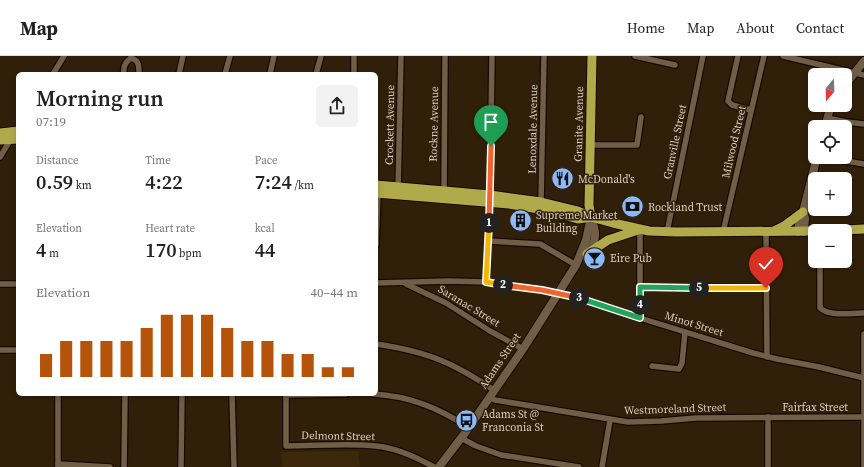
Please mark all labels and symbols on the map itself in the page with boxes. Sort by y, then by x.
north arrow [808,68,852,112]
street label: Crockett Avenue [382,84,398,165]
street label: Lenoxdale Avenue [525,84,541,174]
street label: Rockne Avenue [426,86,442,162]
street label: Granite Avenue [571,86,587,162]
street label: Granville Street [660,103,690,181]
street label: Milwood Street [718,104,750,180]
pin [474,105,508,146]
restaurant icon: McDonald's [549,166,575,192]
place label: McDonald's [578,172,635,187]
bank icon: Rockland Trust [620,194,646,220]
place label: Rockland Trust [648,200,722,215]
building icon: Supreme Market Building [508,208,534,234]
place label: Supreme Market Building [536,208,618,236]
pin: 1 [479,213,499,233]
bar icon: Eire Pub [582,245,608,271]
pin [749,247,783,288]
place label: Eire Pub [610,251,652,266]
pin: 2 [493,275,513,295]
pin: 5 [689,278,709,298]
street label: Saranac Street [435,282,503,331]
pin: 3 [569,288,589,308]
pin: 4 [630,295,650,315]
street label: Minot Street [663,308,725,340]
street label: Adams Street [476,330,524,392]
street label: Westmoreland Street [624,400,727,418]
street label: Fairfax Street [782,400,848,415]
bus stop icon: Adams St @ Franconia St [453,407,479,433]
place label: Adams St @ Franconia St [482,407,544,435]
street label: Delmont Street [301,428,375,444]

